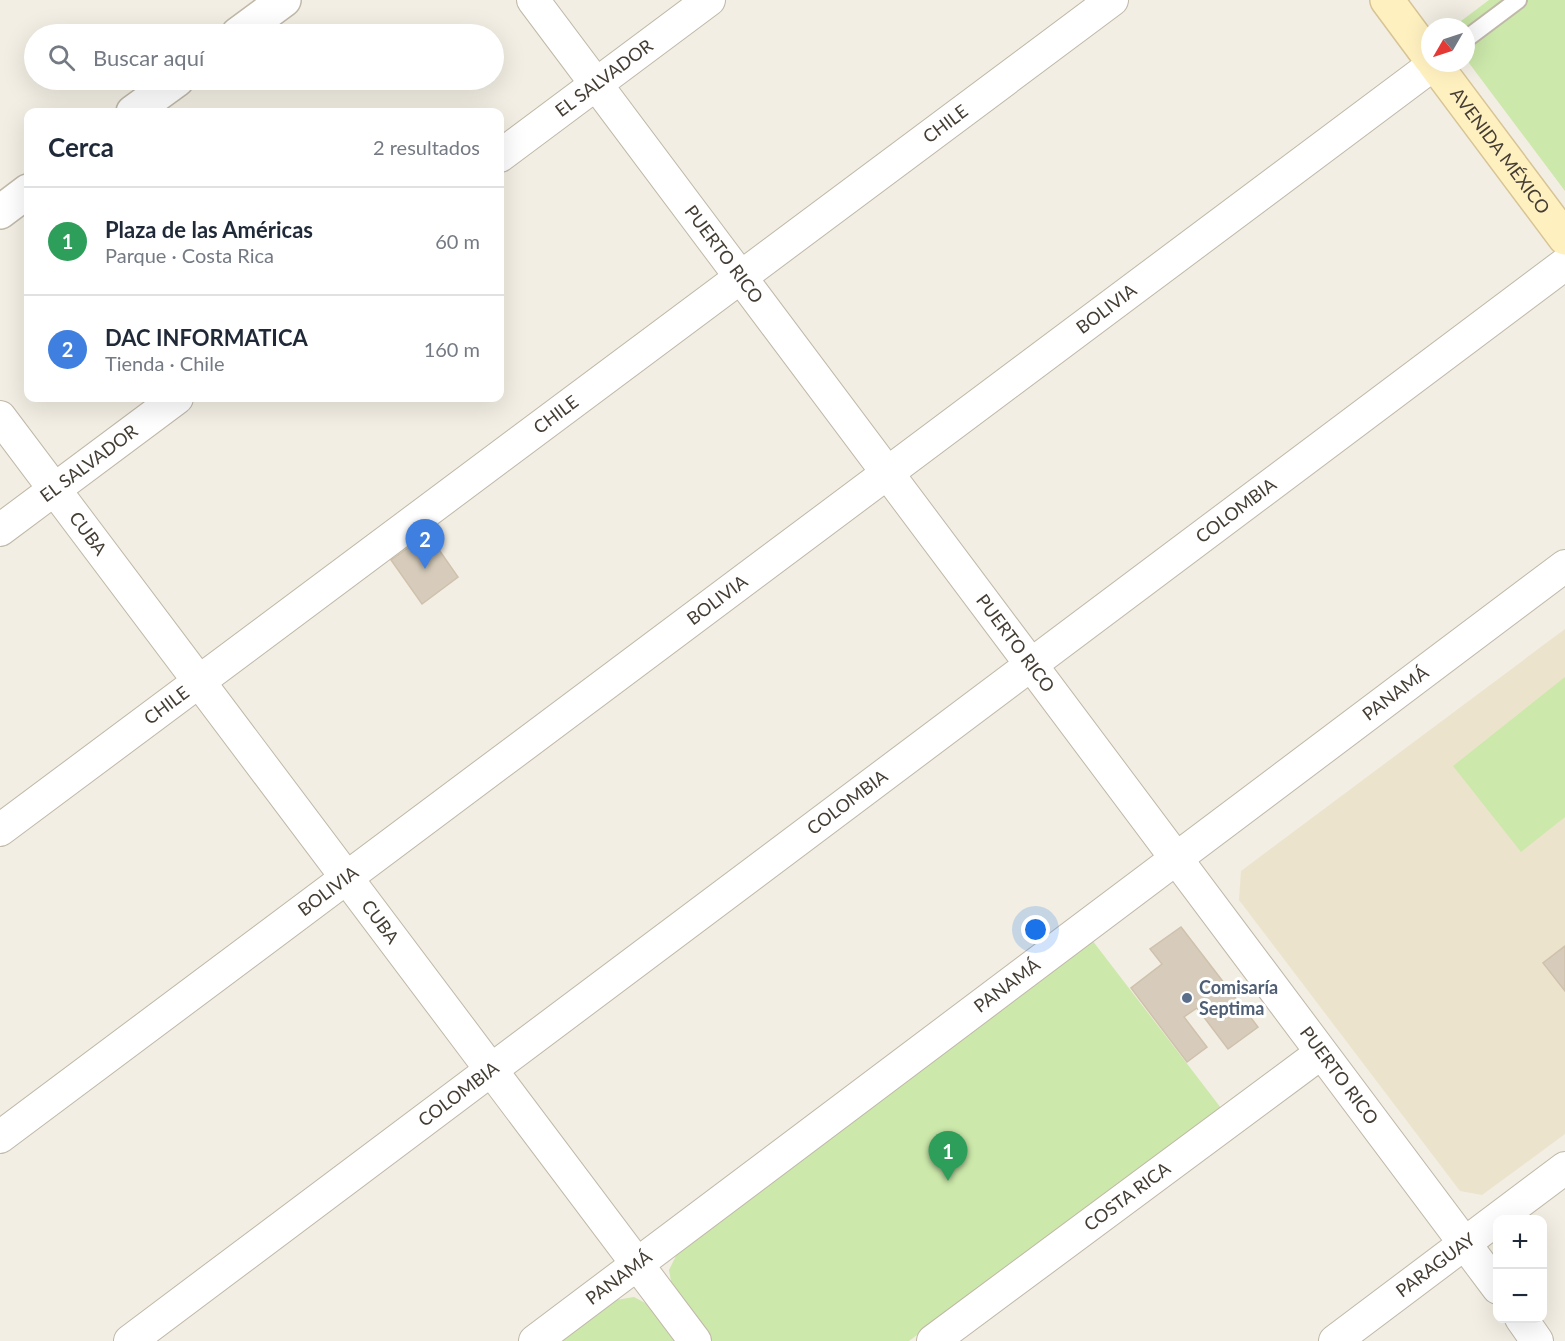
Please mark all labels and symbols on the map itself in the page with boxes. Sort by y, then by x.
north arrow [1421,18,1475,72]
street label: EL SALVADOR [551,34,657,121]
street label: AVENIDA MÉXICO [1446,83,1555,218]
street label: CHILE [918,99,972,147]
street label: PUERTO RICO [681,201,768,307]
street label: BOLIVIA [1071,278,1141,338]
street label: CHILE [529,390,582,438]
street label: EL SALVADOR [35,419,142,506]
street label: COLOMBIA [1191,472,1281,547]
street label: CUBA [65,507,113,560]
pin: 2 [406,520,444,569]
street label: BOLIVIA [682,569,752,629]
street label: PUERTO RICO [972,589,1060,696]
street label: PANAMÁ [1358,660,1433,725]
street label: CHILE [139,681,193,729]
street label: COLOMBIA [802,764,892,839]
street label: BOLIVIA [293,860,363,920]
street label: CUBA [357,895,405,948]
your location [1021,915,1050,944]
street label: PANAMÁ [969,952,1045,1017]
place label: Comisaría Septima [1199,976,1278,1019]
marker: Comisaría Septima [1180,991,1194,1005]
street label: PUERTO RICO [1296,1022,1384,1128]
street label: COLOMBIA [414,1056,503,1131]
pin: 1 [928,1132,968,1181]
street label: COSTA RICA [1079,1156,1175,1235]
street label: PARAGUAY [1391,1227,1480,1301]
street label: PANAMÁ [581,1245,656,1309]

